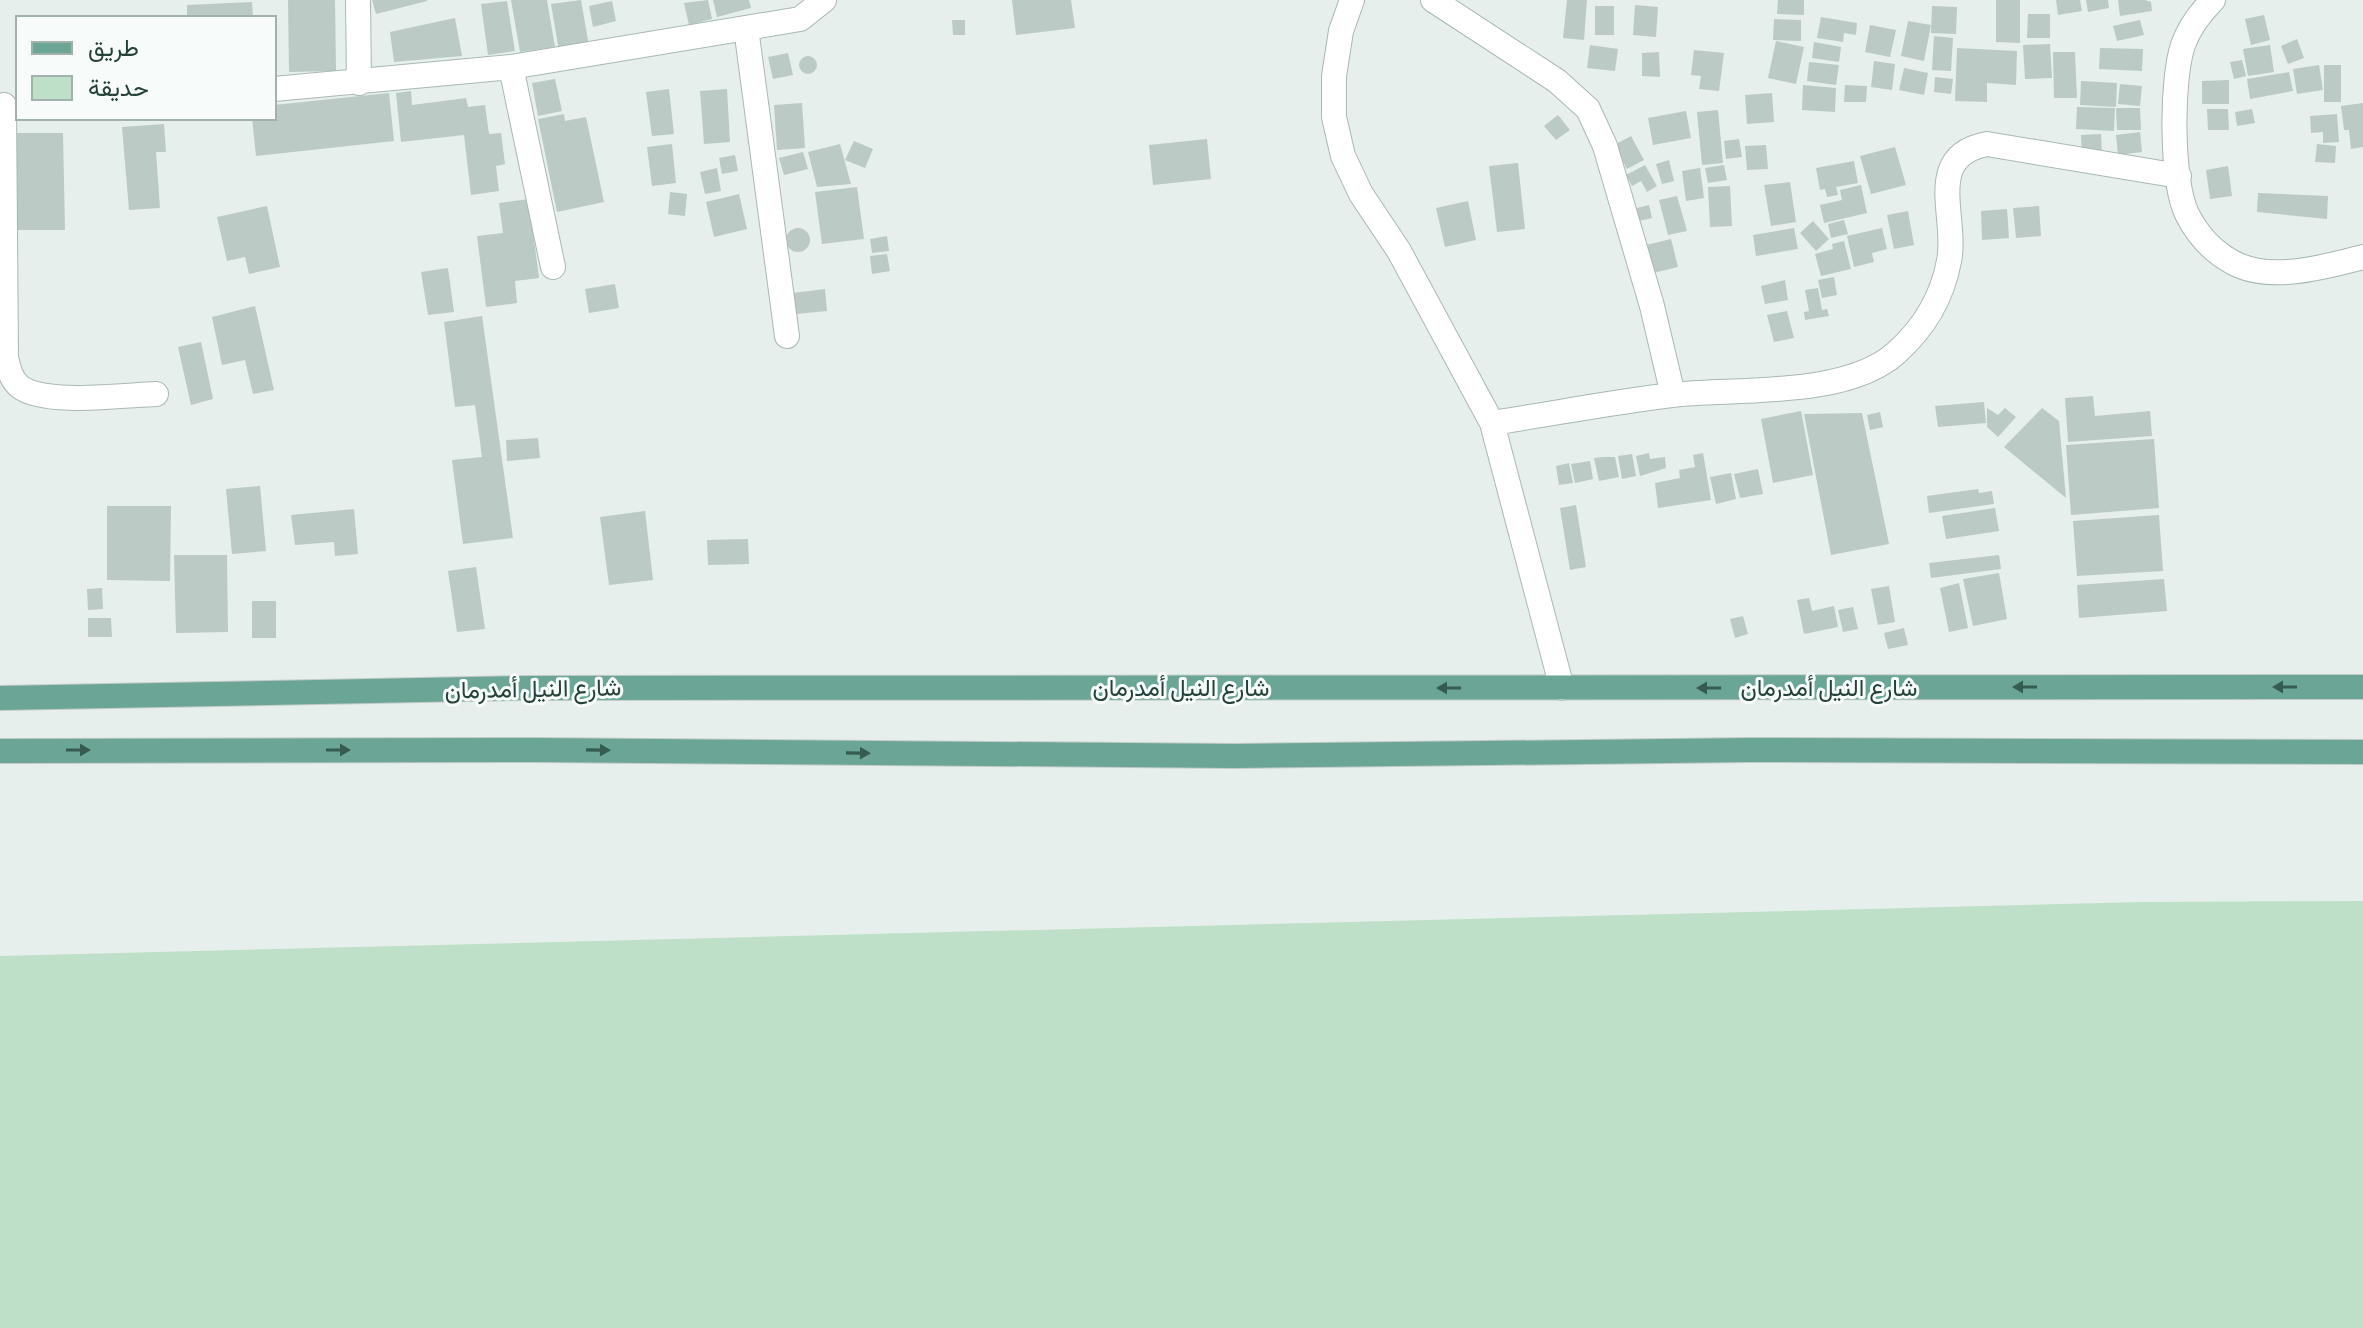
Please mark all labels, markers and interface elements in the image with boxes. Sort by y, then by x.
legend [16,16,276,120]
text: طريق [88,31,139,66]
text: حديقة [88,71,149,106]
street label: شارع النيل أمدرمان [444,670,622,709]
street label: شارع النيل أمدرمان [1093,671,1269,706]
street label: شارع النيل أمدرمان [1741,671,1917,706]
one-way arrow [2012,681,2037,693]
one-way arrow [2272,681,2297,693]
one-way arrow [1436,682,1461,694]
one-way arrow [1696,682,1721,694]
one-way arrow [66,744,91,756]
one-way arrow [326,744,351,756]
one-way arrow [586,744,611,756]
one-way arrow [846,746,871,759]

